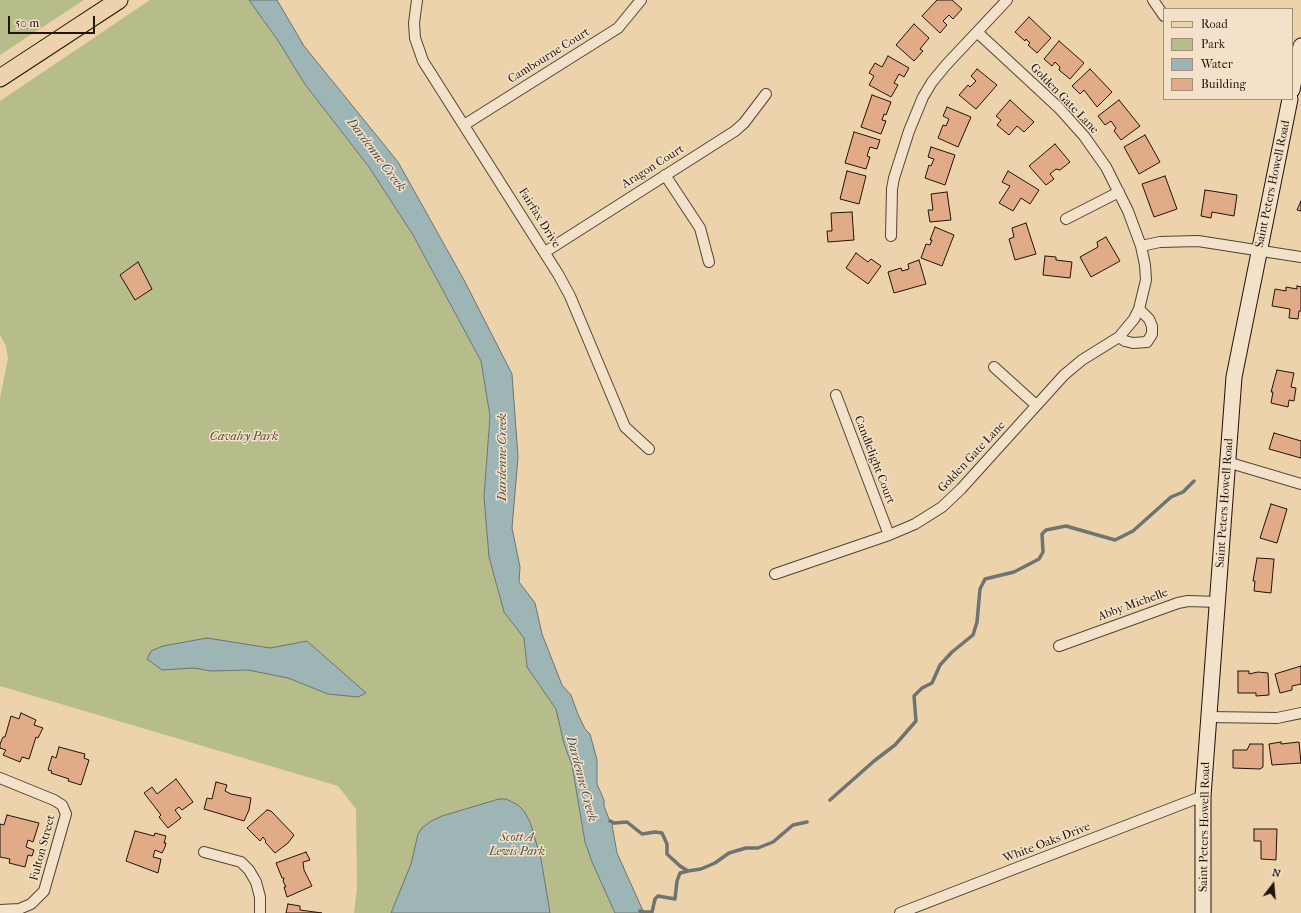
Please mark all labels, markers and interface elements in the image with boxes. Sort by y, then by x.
scale bar [10,8,97,34]
legend [1163,8,1293,100]
text: 50 m [15,16,39,30]
text: Road [1201,17,1228,31]
street label: Cambourne Court [506,25,592,87]
text: Park [1201,37,1225,51]
text: Water [1201,57,1233,71]
street label: Golden Gate Lane [1027,61,1101,137]
text: Building [1201,77,1246,91]
water label: Dardenne Creek [343,115,409,195]
street label: Saint Peters Howell Road [1252,119,1294,249]
street label: Aragon Court [619,142,687,192]
street label: Fairfax Drive [515,185,563,251]
water label: Dardenne Creek [495,413,511,501]
street label: Candlelight Court [851,414,897,506]
street label: Golden Gate Lane [935,418,1009,496]
park label: Cavalry Park [210,430,278,444]
street label: Saint Peters Howell Road [1213,438,1237,568]
street label: Abby Michelle [1096,586,1170,624]
water label: Dardenne Creek [562,734,600,824]
street label: Saint Peters Howell Road [1197,762,1213,892]
street label: Fulton Street [27,813,59,883]
street label: White Oaks Drive [1001,820,1093,866]
park label: Scott A Lewis Park [489,831,545,859]
north arrow [1253,865,1293,905]
text: N [1271,866,1282,880]

